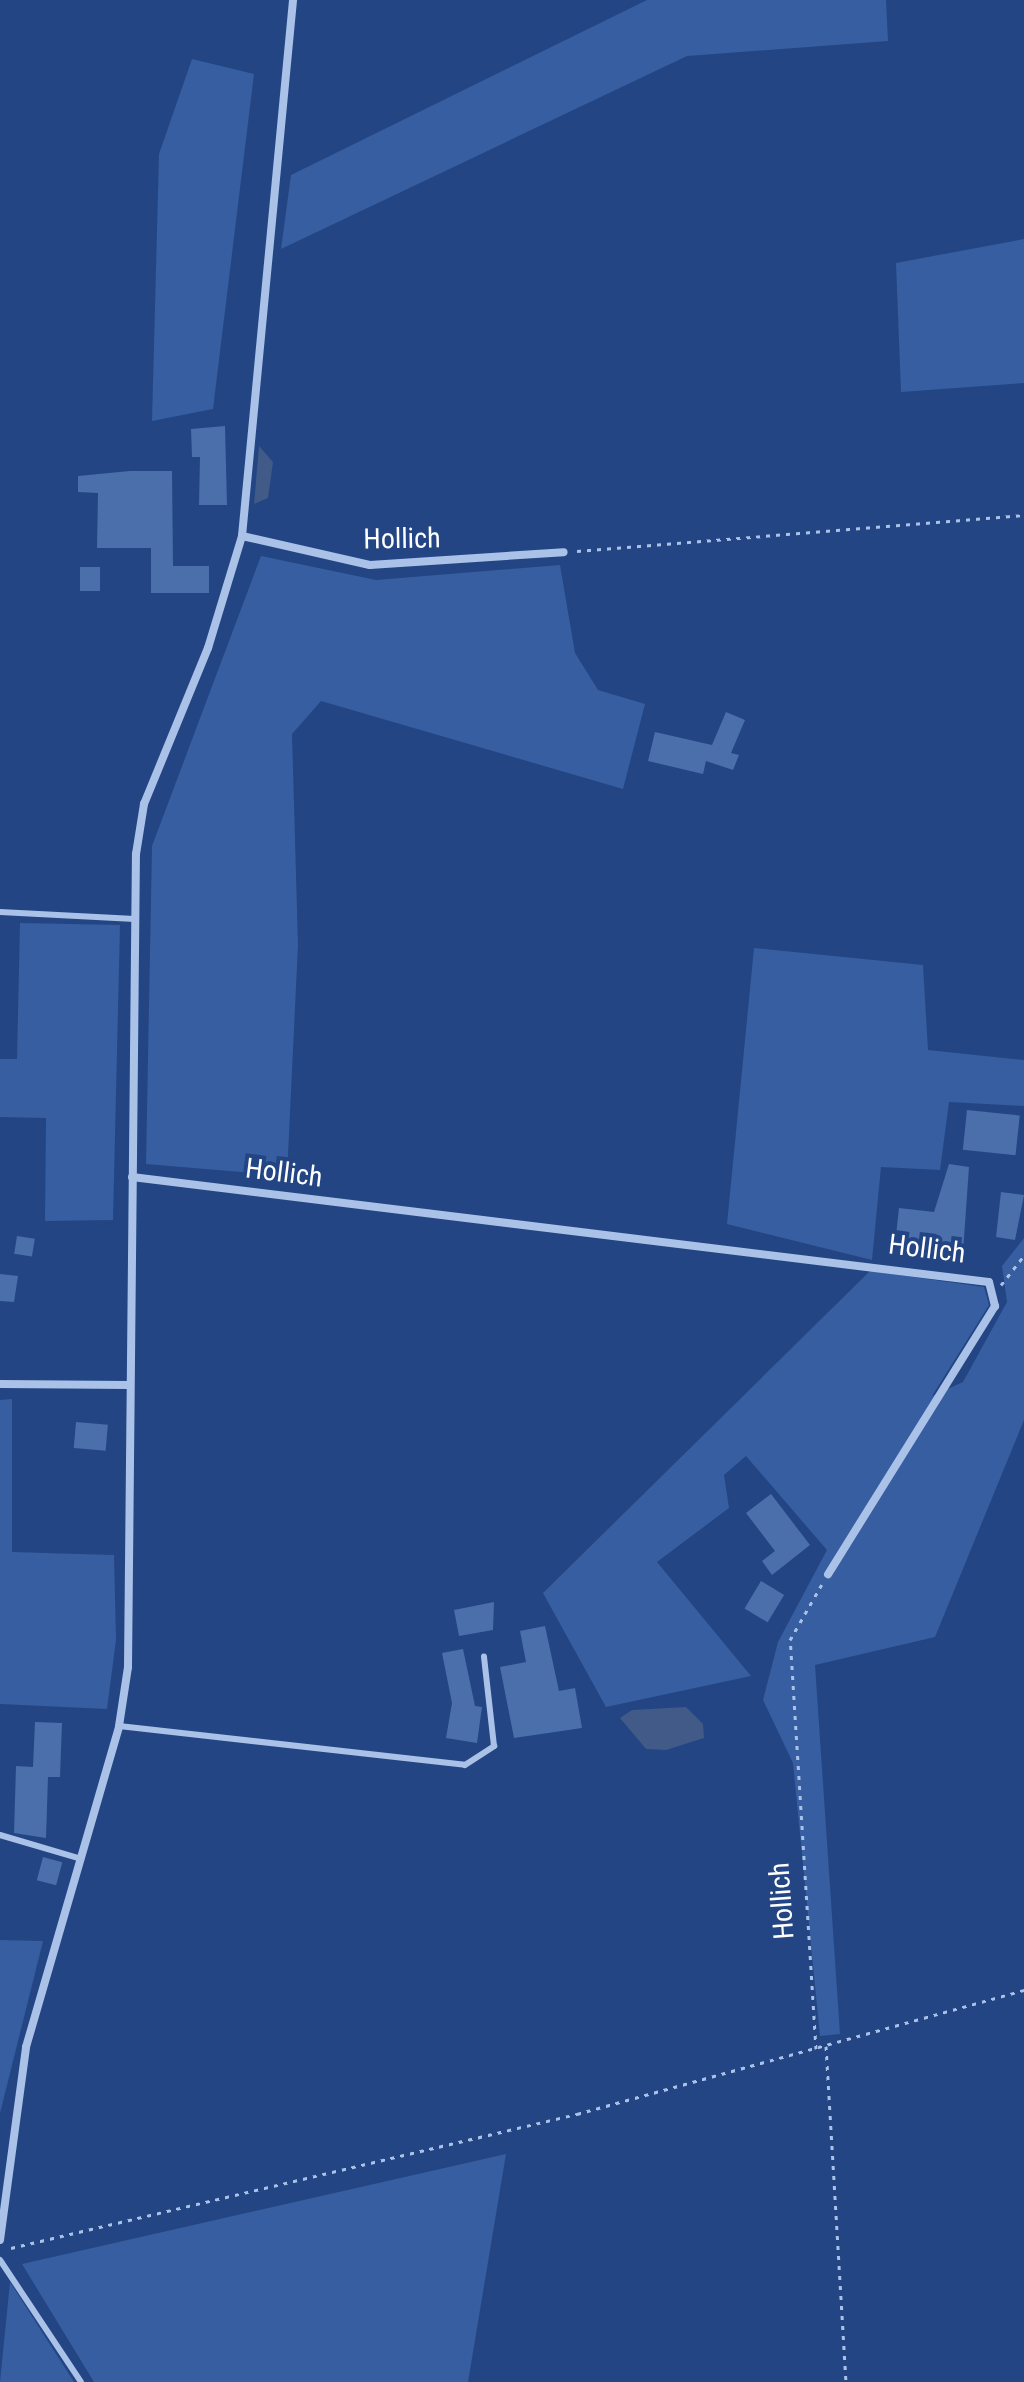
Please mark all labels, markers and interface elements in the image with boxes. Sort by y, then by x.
street label: Hollich [363,522,441,556]
street label: Hollich [244,1152,324,1194]
street label: Hollich [887,1228,967,1270]
street label: Hollich [763,1861,801,1941]

